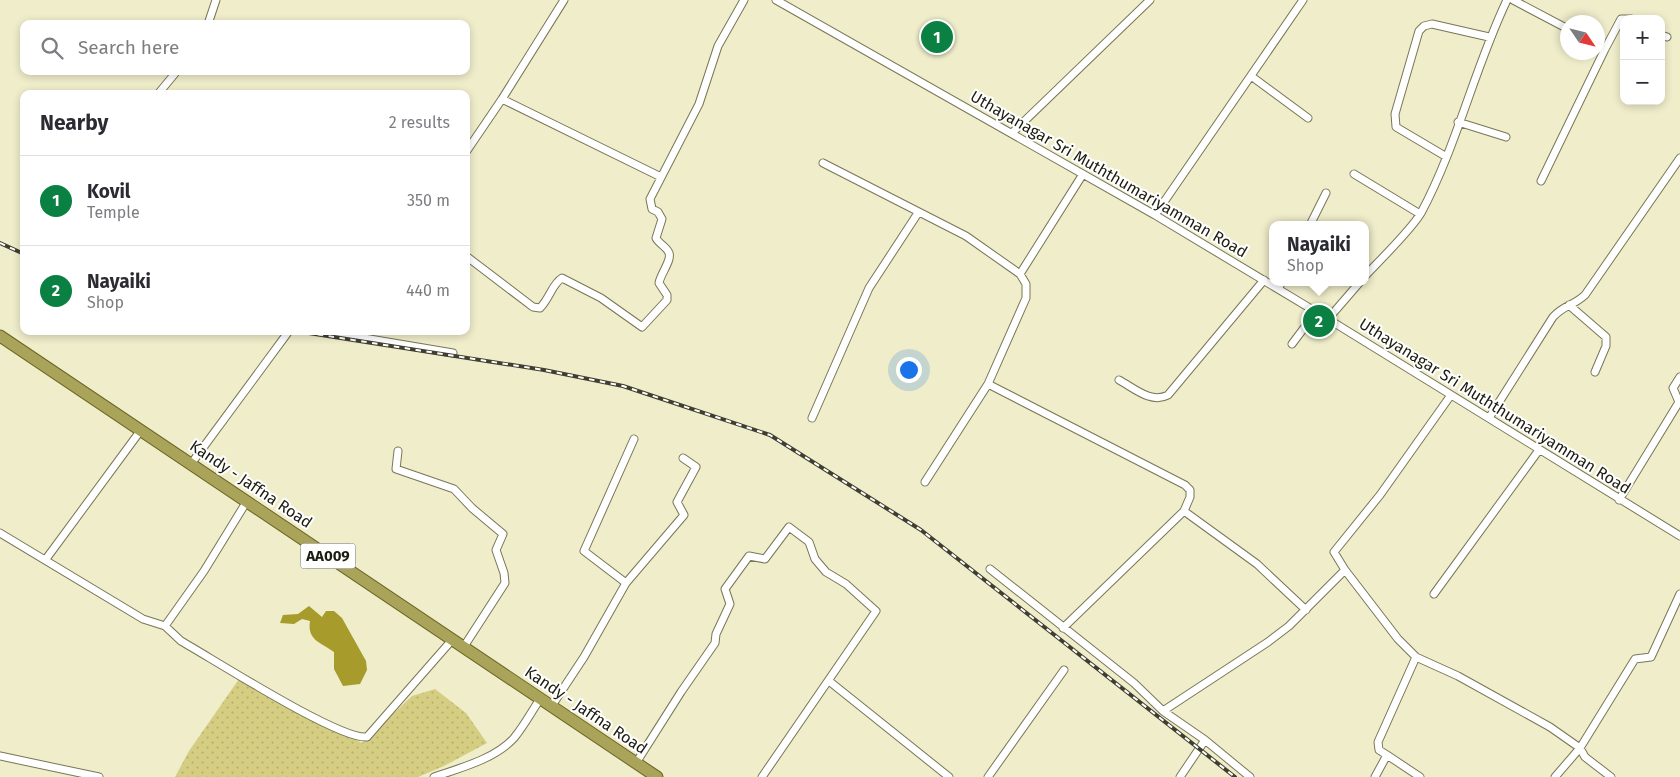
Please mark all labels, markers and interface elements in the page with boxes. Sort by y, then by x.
north arrow [1560,15,1605,60]
map controls [1620,15,1665,105]
button: + [1620,15,1665,60]
pin: 1 [921,18,953,56]
search box [20,20,470,75]
icon: search [38,34,66,62]
text: Search here [78,36,179,59]
button: − [1620,60,1665,105]
street label: Uthayanagar Sri Muththumariyamman Road [967,87,1251,261]
text: Nearby [40,110,108,136]
text: 2 results [389,113,450,132]
text: Kovil [87,180,130,203]
text: 1 [52,191,60,210]
text: 350 m [407,191,450,210]
text: Temple [87,203,140,222]
popup [1269,221,1369,286]
text: Nayaiki [1287,233,1351,256]
text: Shop [1287,256,1324,275]
text: Nayaiki [87,270,151,293]
text: 2 [52,281,60,300]
text: 440 m [406,281,450,300]
text: Shop [87,293,124,312]
pin: 2 [1303,302,1335,340]
street label: Uthayanagar Sri Muththumariyamman Road [1356,314,1634,498]
your location [896,357,922,383]
street label: Kandy - Jaffna Road [186,436,316,532]
road number: AA009 [300,544,356,568]
street label: Kandy - Jaffna Road [521,662,651,758]

